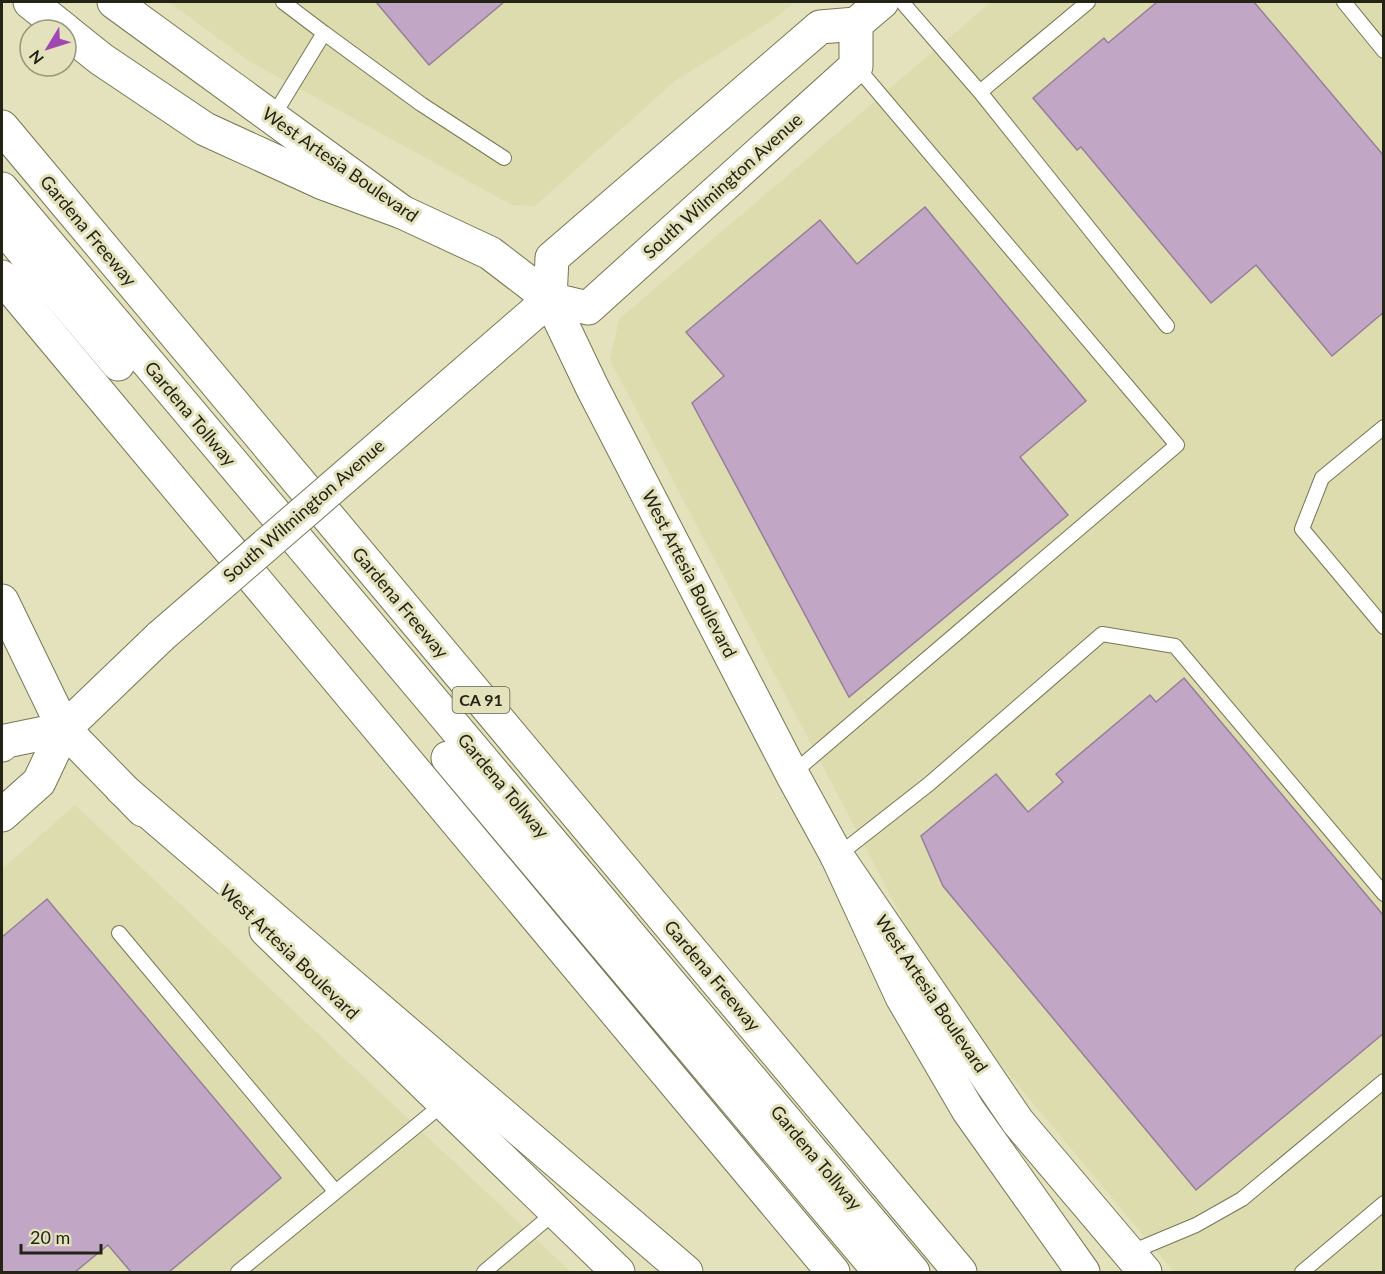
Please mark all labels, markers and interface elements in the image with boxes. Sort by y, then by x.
north arrow [18,18,78,78]
text: N [25,47,47,68]
street label: West Artesia Boulevard [258,102,423,226]
street label: South Wilmington Avenue [638,108,807,263]
street label: Gardena Freeway [36,170,142,291]
street label: Gardena Tollway [141,356,241,471]
street label: South Wilmington Avenue [218,434,389,586]
street label: West Artesia Boulevard [638,486,742,661]
street label: Gardena Freeway [348,542,454,663]
road number: CA 91 [452,687,510,713]
street label: Gardena Tollway [454,728,554,843]
street label: West Artesia Boulevard [215,879,364,1024]
street label: West Artesia Boulevard [871,910,993,1076]
street label: Gardena Freeway [660,915,766,1036]
street label: Gardena Tollway [767,1100,867,1215]
scale bar [21,1217,100,1255]
text: 20 m [30,1226,70,1248]

